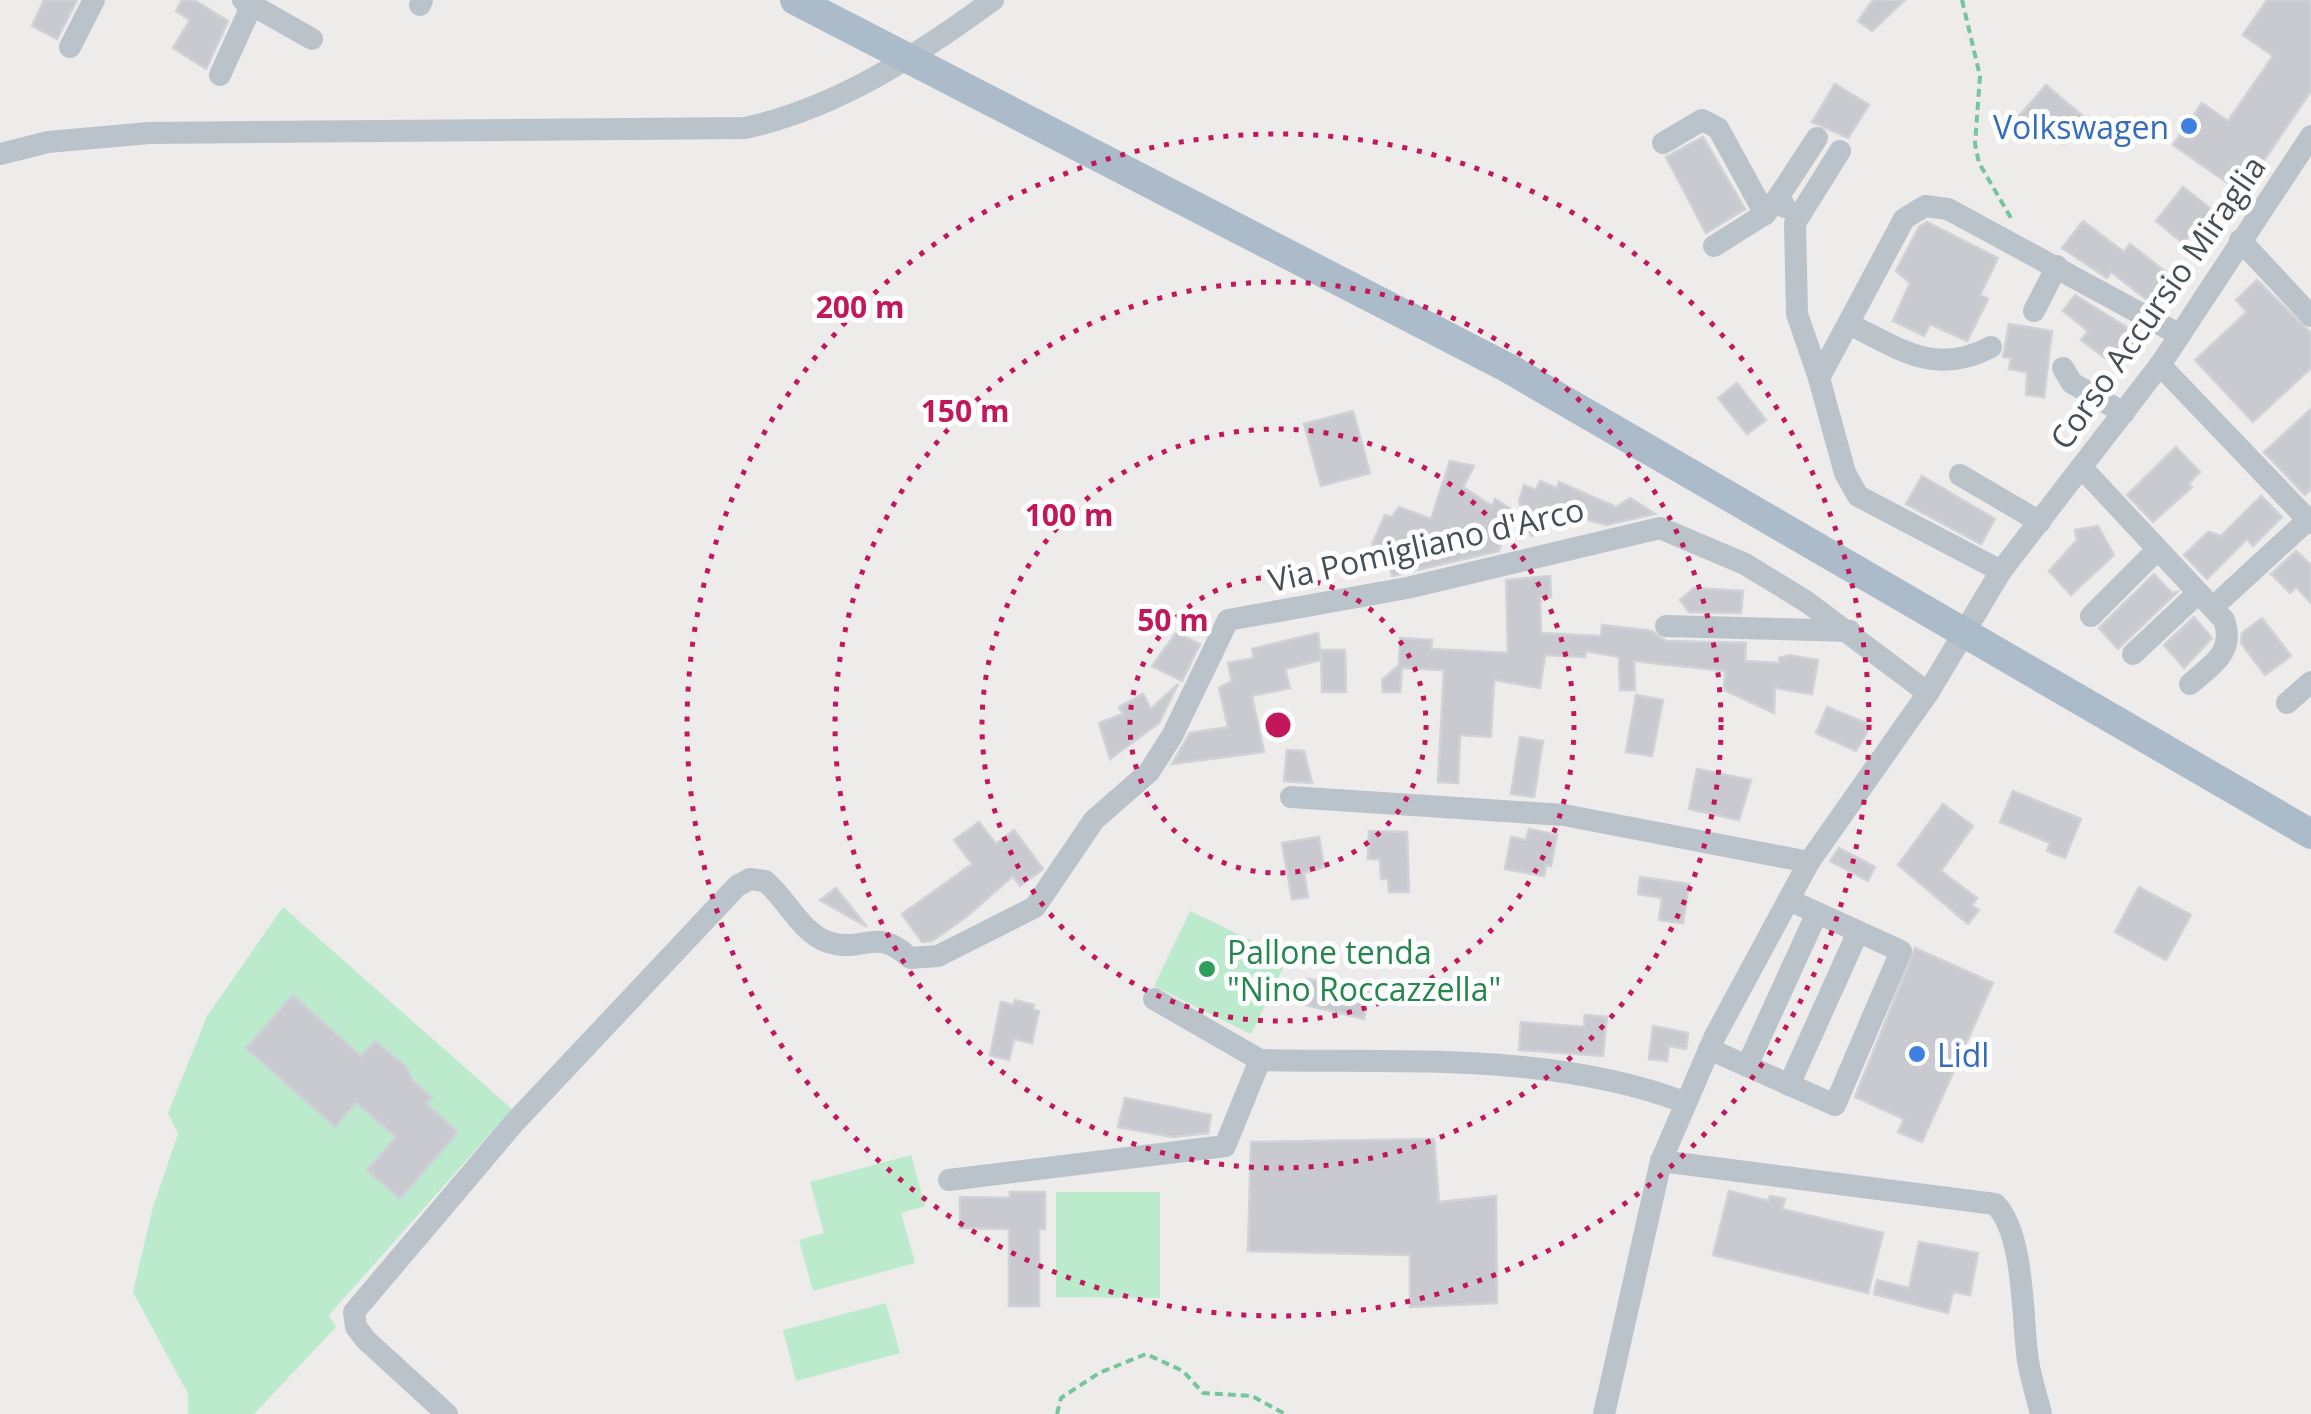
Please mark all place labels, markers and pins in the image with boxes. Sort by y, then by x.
place label: Volkswagen [1993,105,2169,148]
marker: Volkswagen [2178,115,2200,137]
centre of rings [1260,707,1296,743]
place label: Pallone tenda "Nino Roccazzella" [1227,930,1501,1010]
marker: Pallone tenda "Nino Roccazzella" [1196,958,1218,980]
place label: Lidl [1937,1033,1989,1076]
marker: Lidl [1906,1043,1928,1065]

